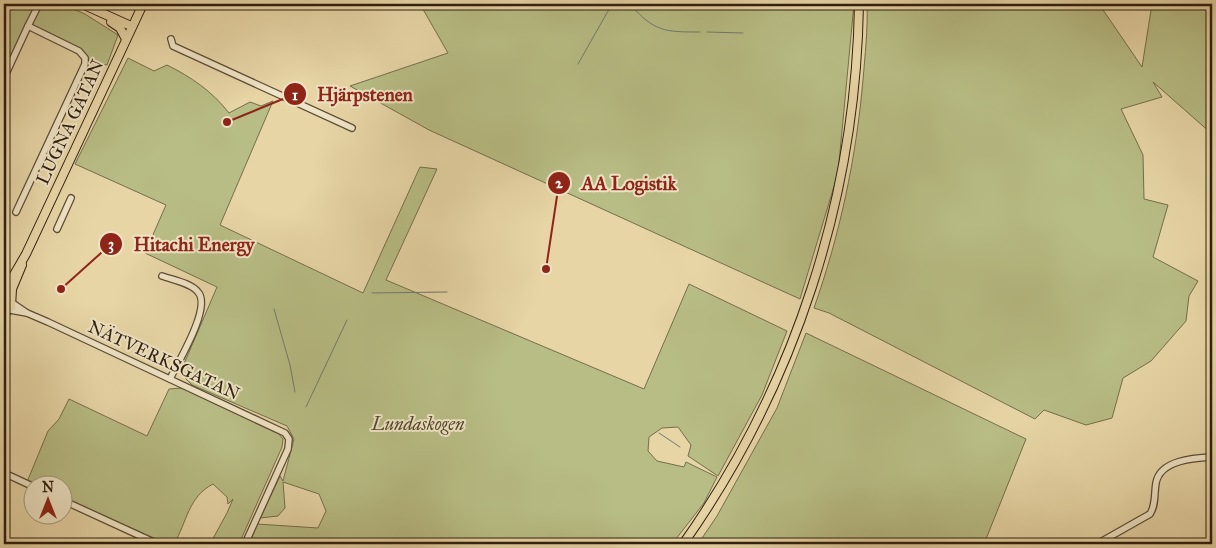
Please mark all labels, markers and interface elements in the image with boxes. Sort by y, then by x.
street label: LUGNA GATAN [31,56,109,188]
callout: Hjärpstenen [282,77,423,111]
text: Hjärpstenen [317,83,414,107]
text: 1 [292,86,298,104]
callout: AA Logistik [546,166,687,200]
text: AA Logistik [579,172,678,196]
text: 2 [555,174,563,192]
callout: Hitachi Energy [99,227,265,261]
text: Hitachi Energy [134,233,256,257]
text: 3 [108,235,114,254]
street label: NÄTVERKSGATAN [85,315,243,405]
park label: Lundaskogen [371,413,465,435]
north arrow [22,476,72,526]
text: N [42,479,54,496]

